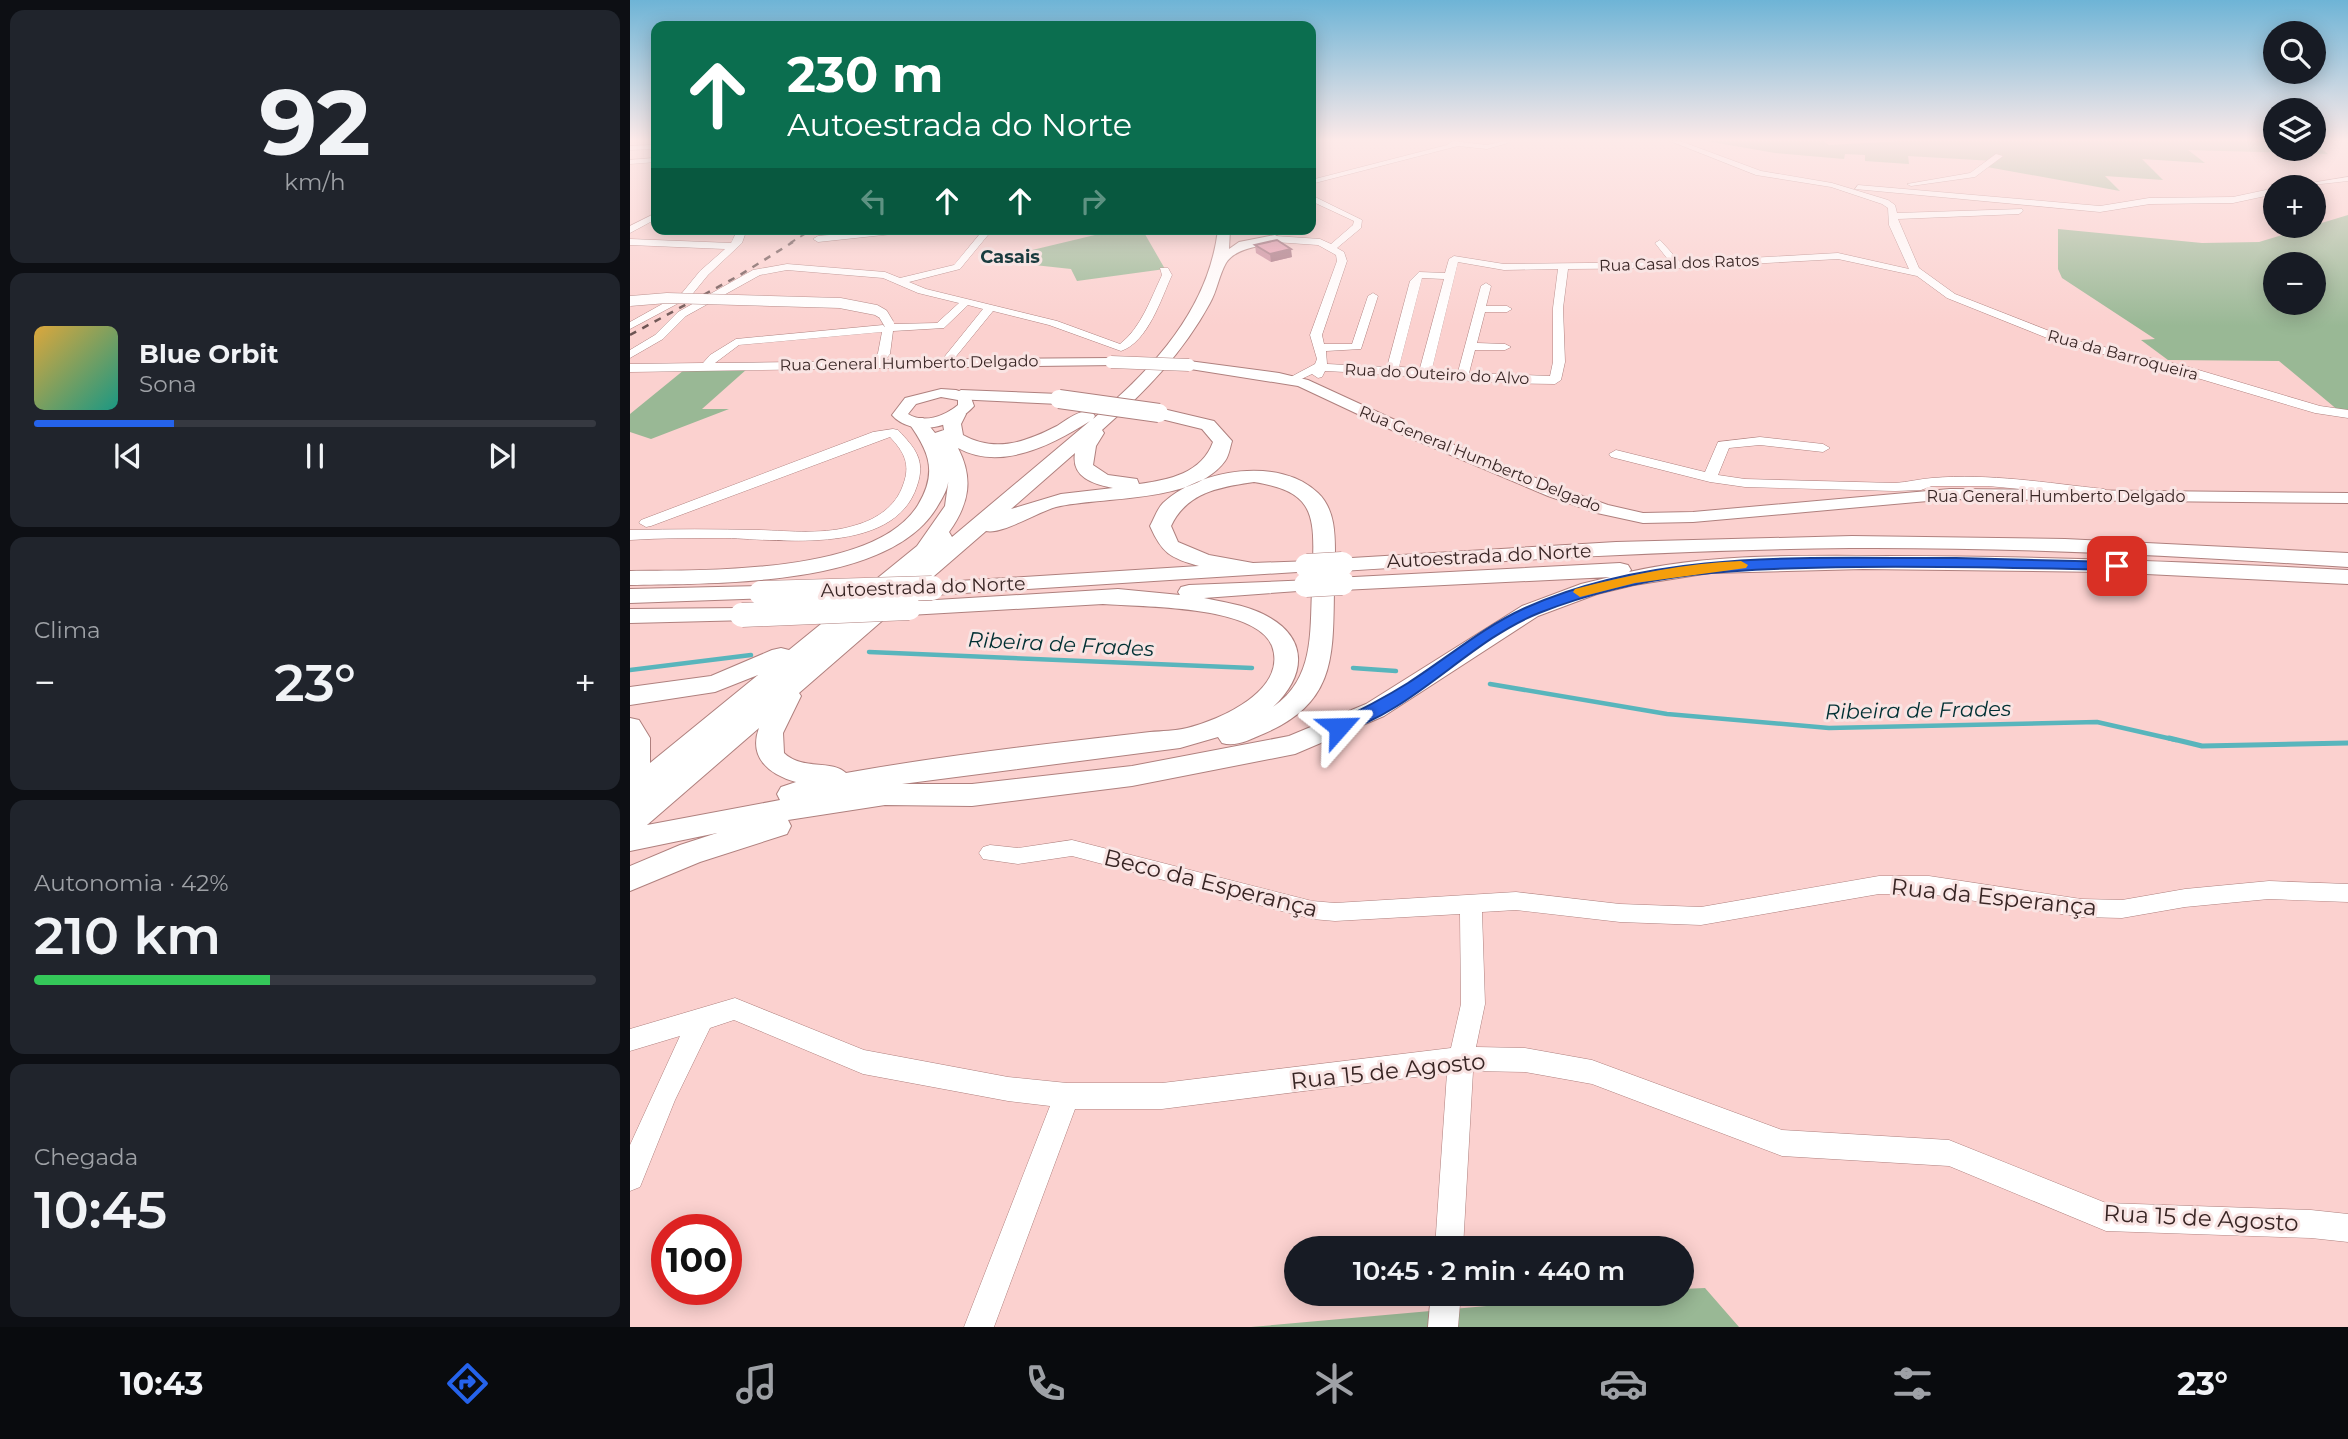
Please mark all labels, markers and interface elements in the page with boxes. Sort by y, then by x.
map controls [2263,21,2326,315]
button: search [2263,21,2326,84]
text: 230 m [787,45,943,104]
icon: ahead [672,49,763,140]
text: 92 [259,67,371,178]
button: layers [2263,98,2326,161]
text: Autoestrada do Norte [787,105,1132,144]
text: km/h [284,168,346,196]
button: + [2263,175,2326,238]
icon: left [855,182,893,220]
icon: ahead [928,182,966,220]
icon: ahead [1001,182,1039,220]
icon: right [1074,182,1112,220]
district label: Casais [980,246,1040,268]
street label: Rua Casal dos Ratos [1599,251,1760,275]
button: − [2263,252,2326,315]
street label: Rua da Barroqueira [2046,326,2200,384]
text: Blue Orbit [139,338,278,370]
street label: Rua General Humberto Delgado [779,351,1039,375]
street label: Rua do Outeiro do Alvo [1344,360,1530,388]
text: Sona [139,370,197,398]
street label: Rua General Humberto Delgado [1356,402,1604,516]
icon: previous [109,437,147,475]
icon: pause [296,437,334,475]
icon: next [483,437,521,475]
street label: Rua General Humberto Delgado [1927,487,2185,506]
pin [2087,536,2147,596]
street label: Autoestrada do Norte [1386,539,1592,573]
icon: arrive [2098,547,2136,585]
street label: Autoestrada do Norte [820,572,1026,602]
text: Clima [34,616,101,644]
water label: Ribeira de Frades [967,627,1155,661]
text: 23° [274,651,356,714]
text: − [34,659,56,706]
text: + [574,659,596,706]
position arrow [1302,690,1376,764]
water label: Ribeira de Frades [1825,696,2011,724]
street label: Beco da Esperança [1101,843,1321,923]
text: Autonomia · 42% [34,869,229,897]
street label: Rua da Esperança [1890,872,2098,922]
text: 210 km [34,904,221,967]
street label: Rua 15 de Agosto [1289,1047,1487,1095]
text: Chegada [34,1143,138,1171]
text: 10:45 [34,1178,167,1241]
street label: Rua 15 de Agosto [2103,1199,2299,1237]
speed limit sign: 100 [651,1214,742,1305]
text: 10:45 · 2 min · 440 m [1353,1255,1625,1287]
icon: directions [443,1359,492,1408]
icon: music [732,1359,781,1408]
icon: phone [1021,1359,1070,1408]
icon: climate [1310,1359,1359,1408]
icon: car [1599,1359,1648,1408]
icon: filters [1888,1359,1937,1408]
text: 10:43 [120,1364,203,1403]
text: 23° [2177,1364,2228,1403]

